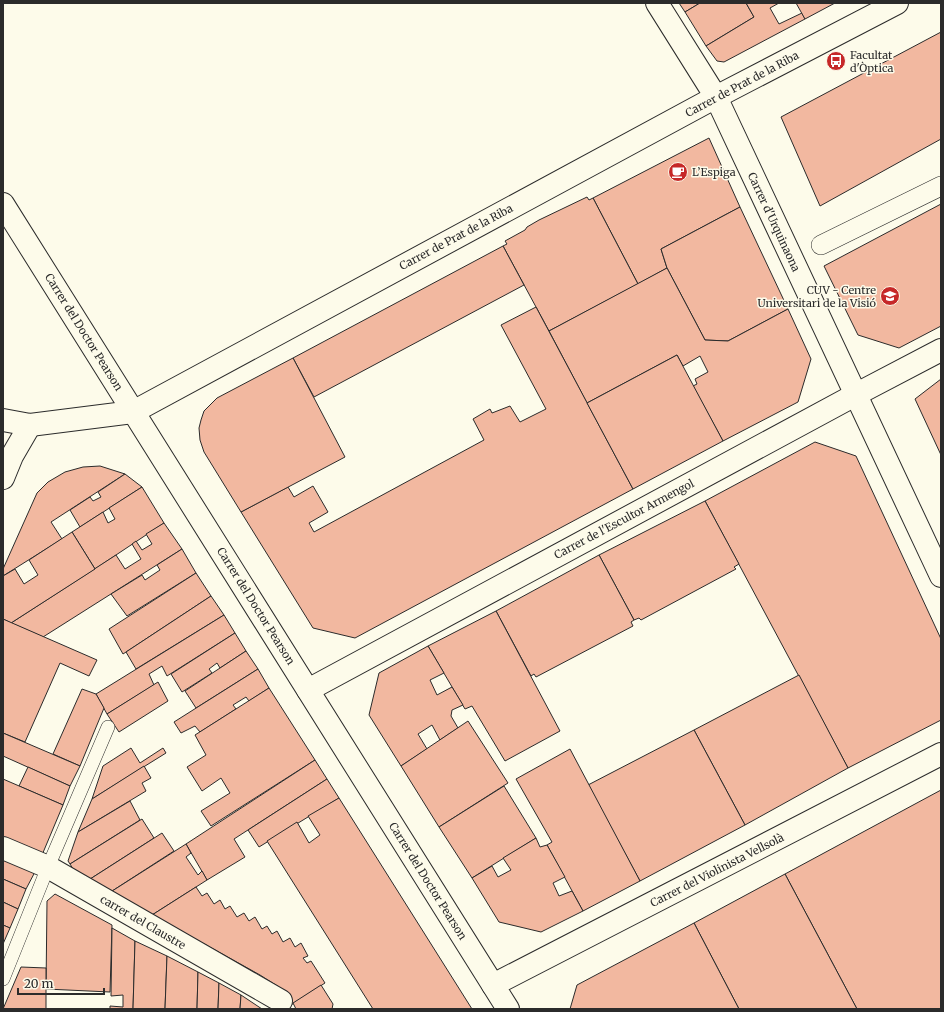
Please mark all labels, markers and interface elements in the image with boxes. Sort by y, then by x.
street label: Carrer de Prat de la Riba [683,48,801,120]
place label: Facultat d'Òptica [850,48,893,75]
bus stop icon: Facultat d'Òptica [825,50,847,72]
cafe icon: L’Espiga [667,161,689,183]
place label: L’Espiga [692,165,736,179]
street label: Carrer d'Urquinaona [745,170,803,274]
street label: Carrer de Prat de la Riba [397,201,515,273]
street label: Carrer del Doctor Pearson [42,271,126,394]
place label: CUV - Centre Universitari de la Visió [758,283,877,310]
school or university icon: CUV - Centre Universitari de la Visió [879,285,901,307]
street label: Carrer de l'Escultor Armengol [552,476,697,562]
street label: Carrer del Doctor Pearson [214,545,298,668]
street label: Carrer del Doctor Pearson [386,820,470,943]
street label: Carrer del Violinista Vellsolà [648,830,786,910]
street label: carrer del Claustre [98,892,188,952]
scale bar [18,970,104,996]
text: 20 m [24,976,53,991]

